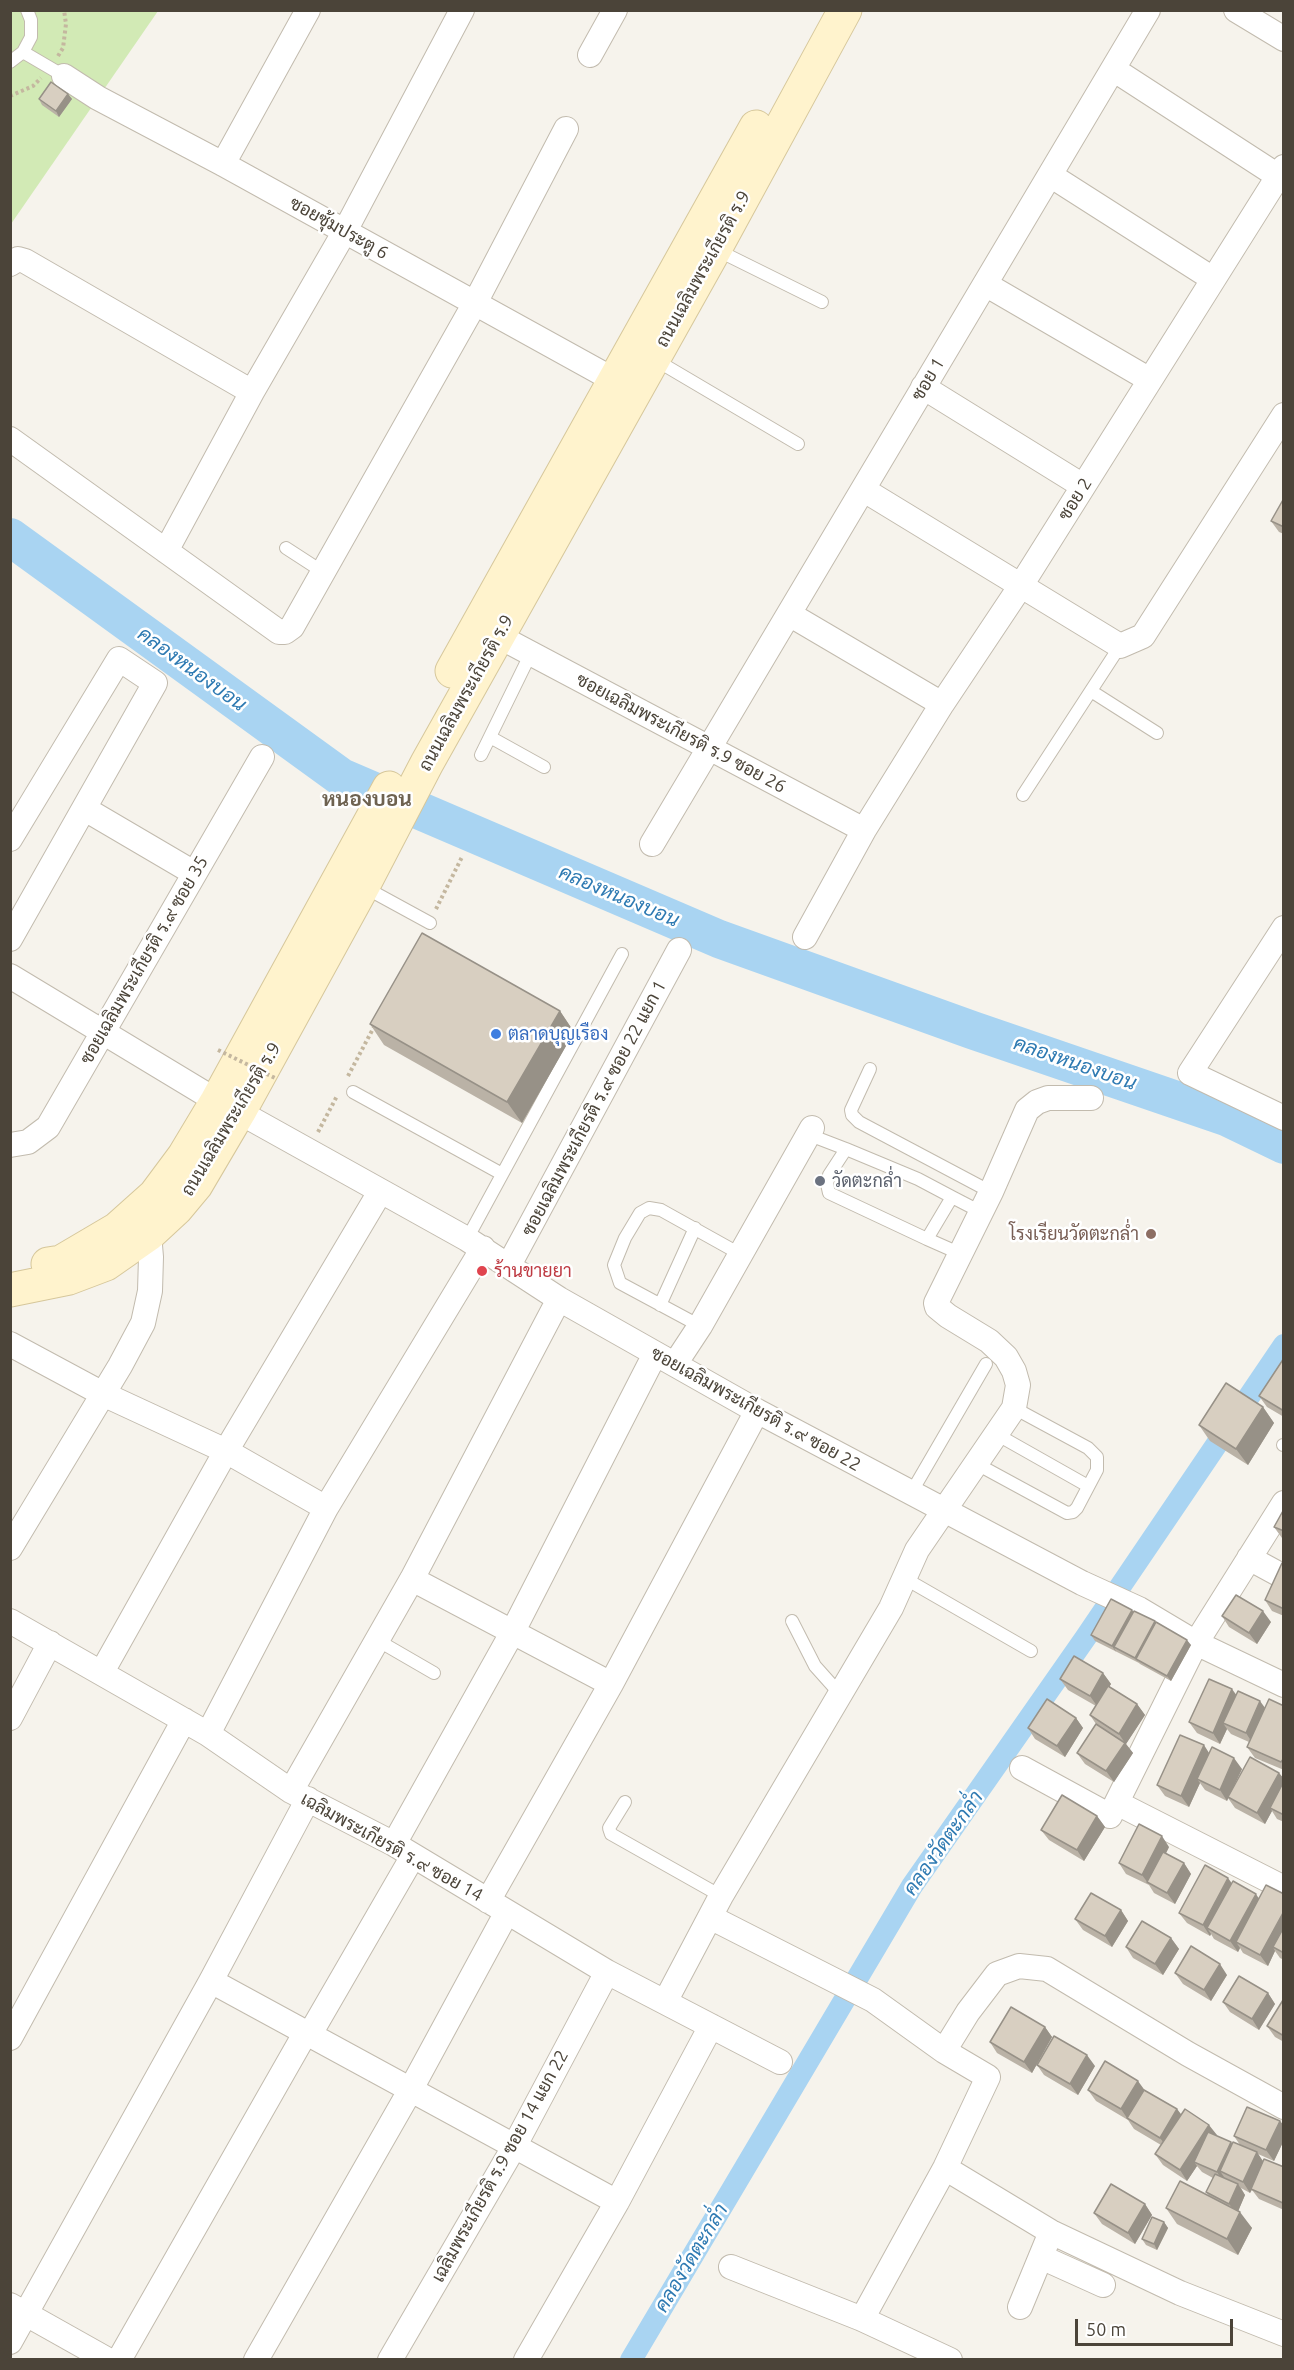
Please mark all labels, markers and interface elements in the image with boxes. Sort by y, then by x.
street label: ถนนเฉลิมพระเกียรติ ร.9 [651,187,755,351]
street label: ซอยซุ้มประตู 6 [286,192,392,264]
street label: ซอย 1 [907,354,949,404]
street label: ซอย 2 [1054,474,1096,524]
street label: ถนนเฉลิมพระเกียรติ ร.9 [414,611,518,775]
water label: คลองหนองบอน [133,622,251,716]
street label: ซอยเฉลิมพระเกียรติ ร.9 ซอย 26 [572,668,790,798]
district label: หนองบอน [322,786,412,812]
street label: ซอยเฉลิมพระเกียรติ ร.๙ ซอย 35 [75,852,213,1068]
water label: คลองหนองบอน [555,860,683,932]
street label: ซอยเฉลิมพระเกียรติ ร.๙ ซอย 22 แยก 1 [517,977,671,1239]
place label: ตลาดบุญเรือง [508,1023,608,1045]
marker: ตลาดบุญเรือง [489,1027,503,1041]
water label: คลองหนองบอน [1011,1031,1139,1095]
street label: ถนนเฉลิมพระเกียรติ ร.9 [177,1038,285,1200]
place label: วัดตะกล่ำ [832,1170,902,1192]
marker: วัดตะกล่ำ [813,1174,827,1188]
place label: โรงเรียนวัดตะกล่ำ [1009,1223,1139,1245]
marker: โรงเรียนวัดตะกล่ำ [1144,1227,1158,1241]
place label: ร้านขายยา [494,1260,572,1282]
marker: ร้านขายยา [475,1264,489,1278]
street label: ซอยเฉลิมพระเกียรติ ร.๙ ซอย 22 [647,1342,865,1476]
water label: คลองวัดตะกล่ำ [898,1786,988,1900]
street label: เฉลิมพระเกียรติ ร.๙ ซอย 14 [297,1788,487,1906]
street label: เฉลิมพระเกียรติ ร.9 ซอย 14 แยก 22 [427,2046,573,2286]
water label: คลองวัดตะกล่ำ [649,2199,733,2317]
scale bar [1078,2307,1236,2345]
text: 50 m [1086,2319,1126,2339]

